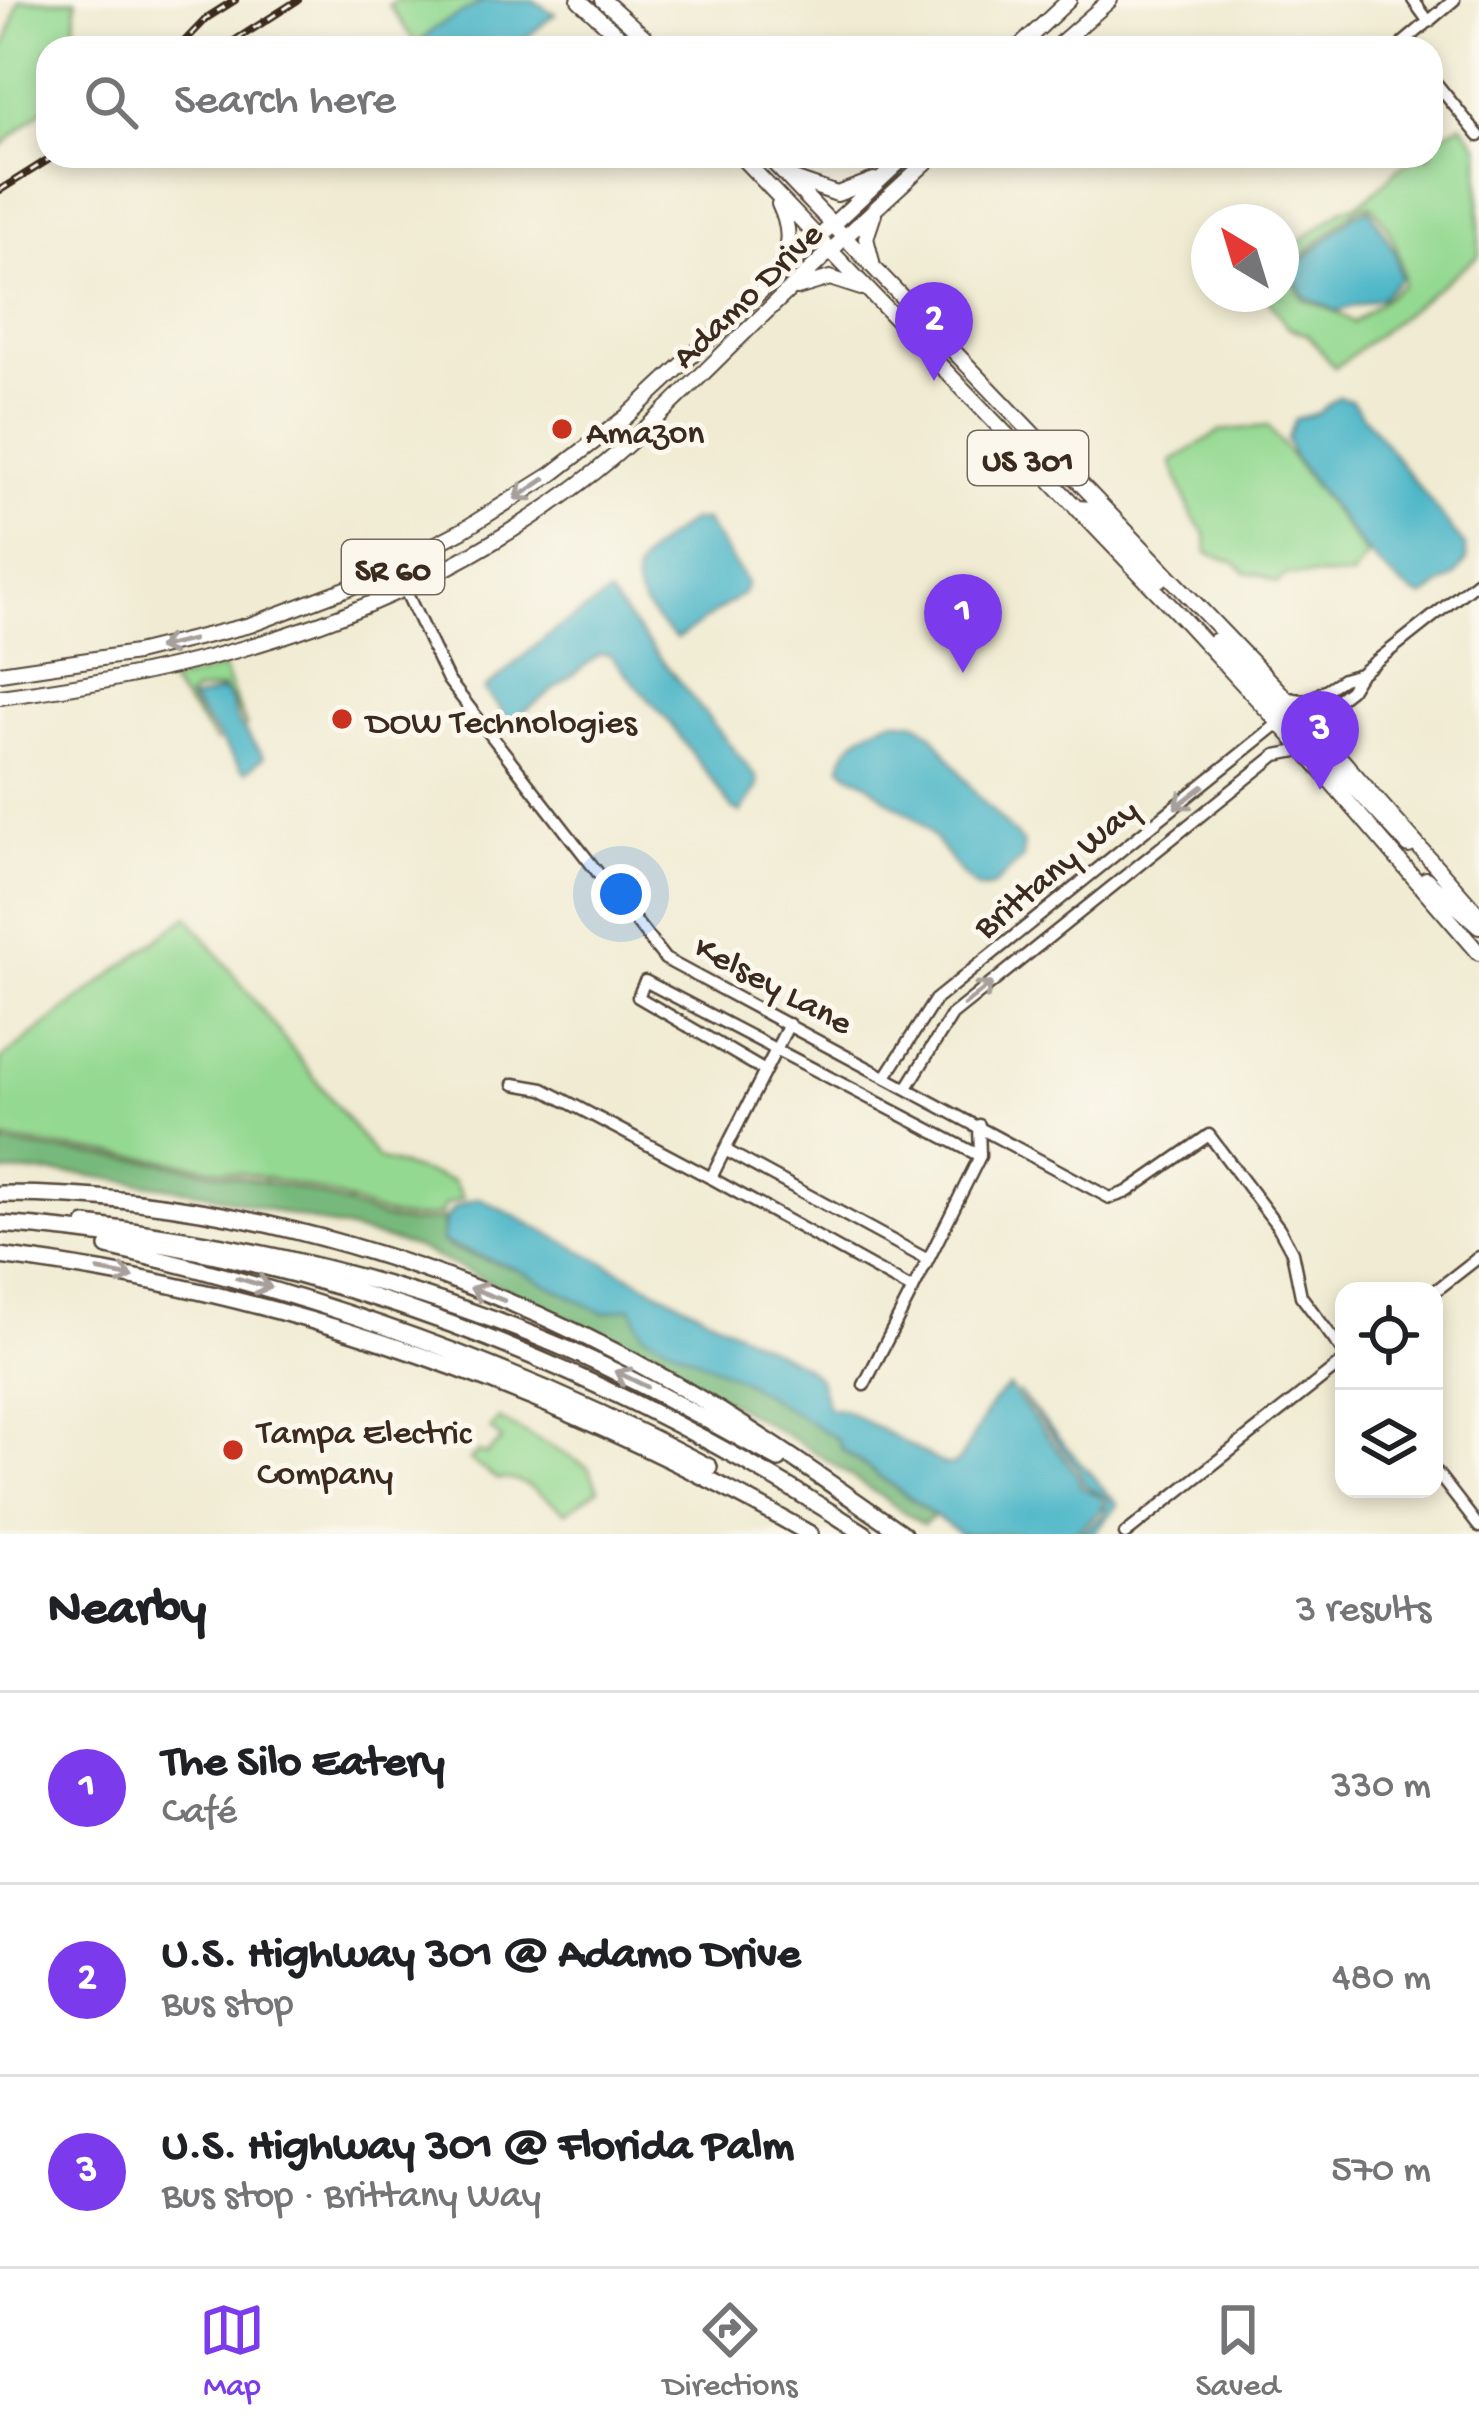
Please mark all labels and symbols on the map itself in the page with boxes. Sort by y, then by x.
north arrow [1191,204,1299,312]
street label: Adamo Drive [665,215,834,380]
pin: 2 [895,282,973,381]
place label: Amazon [586,414,704,457]
marker: Amazon [549,416,575,442]
road number: US 301 [968,431,1088,485]
one-way arrow [514,476,548,501]
road number: SR 60 [342,540,444,594]
pin: 1 [924,574,1002,673]
one-way arrow [157,634,195,656]
pin: 3 [1281,691,1359,790]
place label: DOW Technologies [364,704,639,747]
marker: DOW Technologies [329,706,355,732]
one-way arrow [1173,783,1205,810]
street label: Brittany Way [966,791,1150,951]
your location [591,864,651,924]
street label: Kelsey Lane [685,928,859,1048]
one-way arrow [961,981,993,1008]
one-way arrow [95,1264,134,1286]
one-way arrow [234,1273,272,1295]
one-way arrow [469,1282,506,1304]
one-way arrow [614,1367,649,1390]
place label: Tampa Electric Company [255,1414,473,1498]
marker: Tampa Electric Company [220,1437,246,1463]

